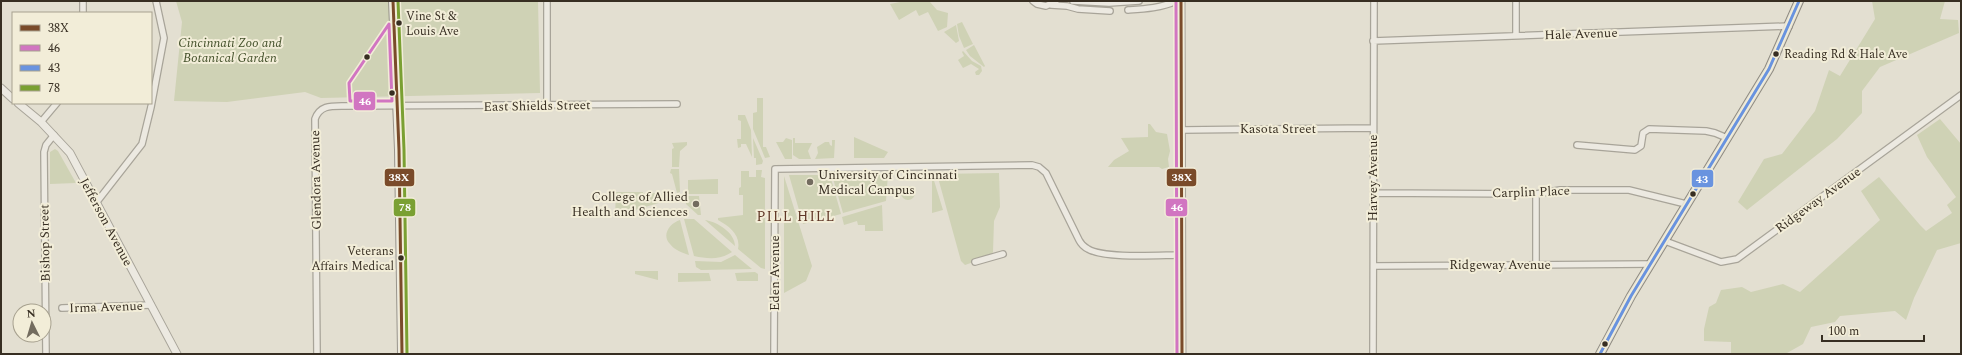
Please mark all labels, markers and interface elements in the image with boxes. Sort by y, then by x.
place label: Vine St & Louis Ave [406,7,459,41]
legend [12,12,152,104]
marker: Vine St & Louis Ave [394,18,404,28]
text: 38X [48,19,69,38]
street label: Hale Avenue [1544,23,1618,45]
park label: Cincinnati Zoo and Botanical Garden [178,33,282,68]
text: 46 [48,39,60,58]
place label: Reading Rd & Hale Ave [1784,45,1908,64]
marker: Reading Rd & Hale Ave [1771,49,1781,59]
unlabelled marker [362,52,372,62]
text: 43 [48,59,60,78]
text: 78 [48,79,60,98]
unlabelled marker [387,88,397,98]
line badge: 46 [353,91,376,111]
text: 46 [359,93,371,110]
street label: East Shields Street [483,95,591,117]
street label: Kasota Street [1240,119,1317,139]
street label: Glendora Avenue [305,130,327,230]
street label: Harvey Avenue [1363,135,1383,221]
street label: Ridgeway Avenue [1771,162,1865,238]
place label: University of Cincinnati Medical Campus [818,165,957,200]
line badge: 38X [384,168,415,187]
line badge: 38X [1166,168,1197,187]
text: 38X [389,169,410,186]
text: 38X [1172,169,1193,186]
line badge: 43 [1691,169,1714,188]
text: 43 [1696,171,1708,188]
street label: Jefferson Avenue [74,174,138,270]
marker: University of Cincinnati Medical Campus [805,177,815,187]
street label: Carplin Place [1492,181,1570,203]
place label: College of Allied Health and Sciences [572,187,688,222]
unlabelled marker [1688,189,1698,199]
line badge: 78 [393,198,416,217]
line badge: 46 [1165,198,1188,217]
text: 78 [399,199,411,216]
marker: College of Allied Health and Sciences [691,199,701,209]
text: 46 [1171,199,1183,216]
street label: Bishop Street [34,204,56,282]
district label: PILL HILL [757,206,835,227]
street label: Eden Avenue [765,235,785,311]
place label: Veterans Affairs Medical [312,242,394,276]
marker: Veterans Affairs Medical [396,253,406,263]
street label: Ridgeway Avenue [1449,255,1551,275]
street label: Irma Avenue [69,296,143,318]
north arrow [12,303,52,343]
text: N [26,305,36,322]
scale bar [1822,317,1924,343]
text: 100 m [1828,322,1859,341]
unlabelled marker [1600,339,1610,349]

